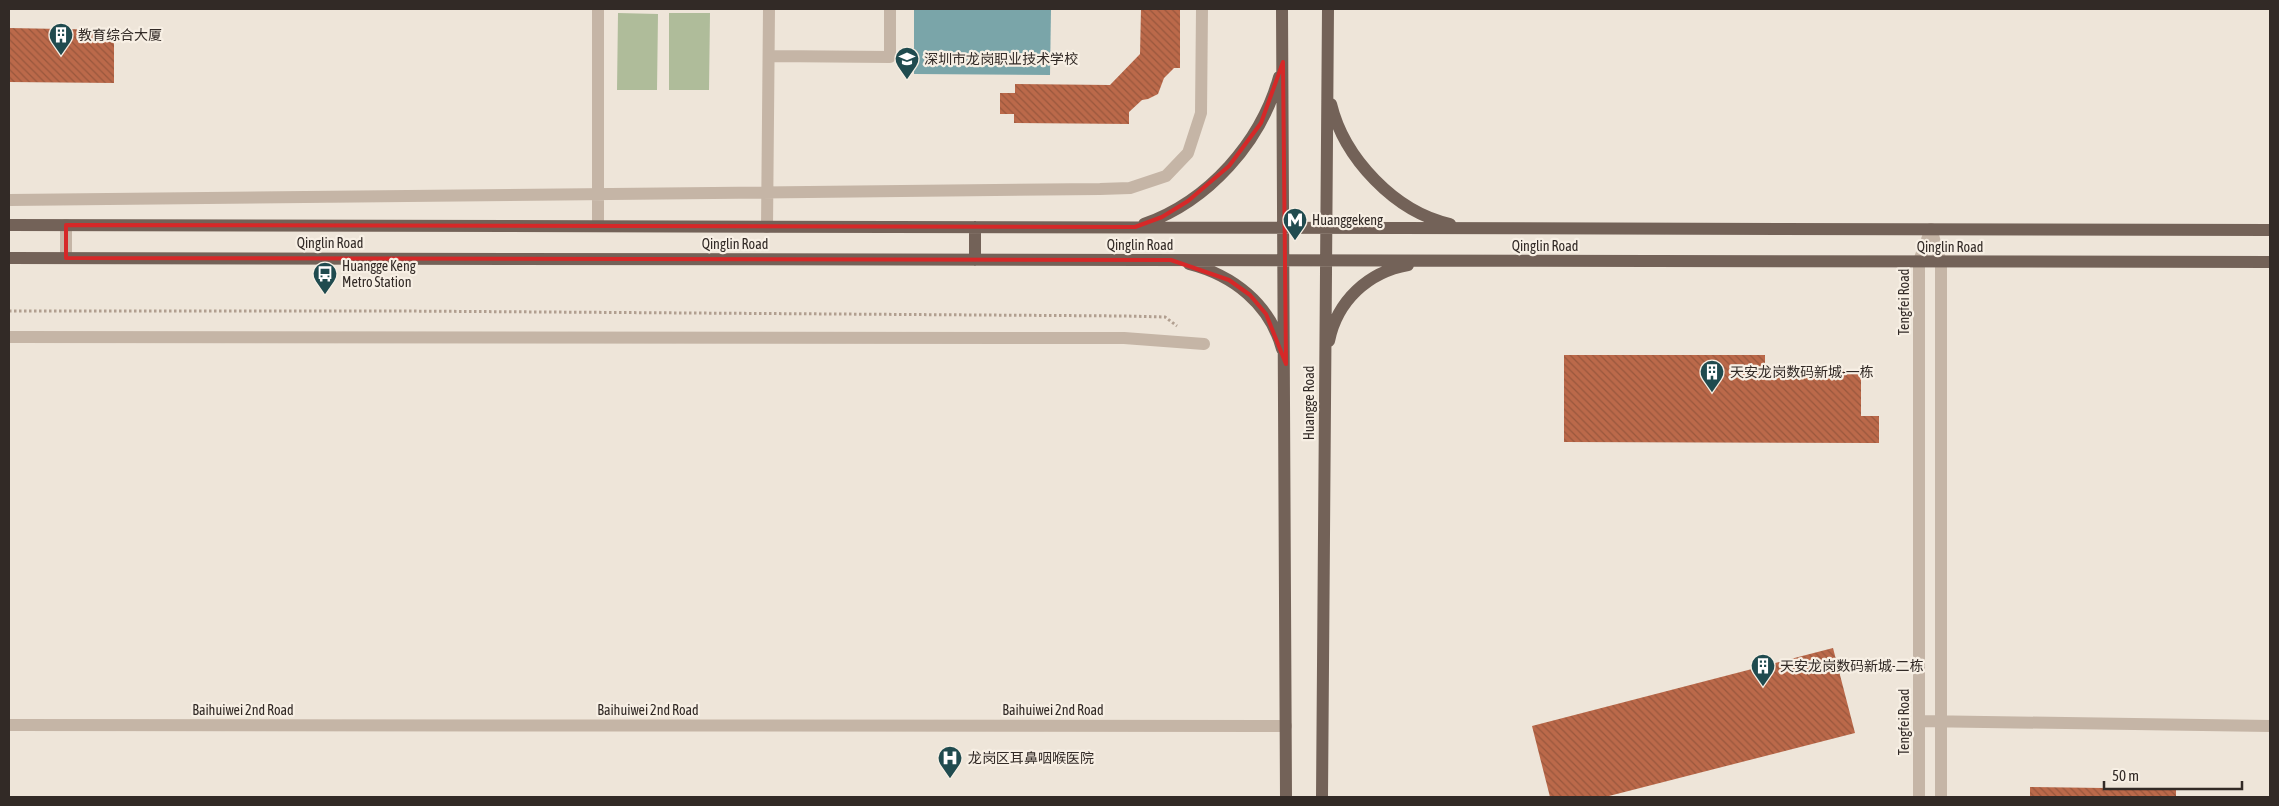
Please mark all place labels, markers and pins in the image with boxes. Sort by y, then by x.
building icon: 教育综合大厦 [48,22,74,56]
place label: 教育综合大厦 [78,27,162,43]
school or university icon: 深圳市龙岗职业技术学校 [894,46,920,80]
place label: 深圳市龙岗职业技术学校 [924,51,1078,67]
metro station icon: Huanggekeng [1282,207,1308,241]
place label: Huanggekeng [1312,212,1383,228]
place label: Huangge Keng Metro Station [342,258,416,290]
bus stop icon: Huangge Keng Metro Station [312,261,338,295]
building icon: 天安龙岗数码新城-一栋 [1699,359,1725,393]
place label: 天安龙岗数码新城-一栋 [1730,364,1874,380]
building icon: 天安龙岗数码新城-二栋 [1750,653,1776,687]
place label: 天安龙岗数码新城-二栋 [1780,658,1924,674]
hospital icon: 龙岗区耳鼻咽喉医院 [937,745,963,779]
place label: 龙岗区耳鼻咽喉医院 [968,750,1094,766]

